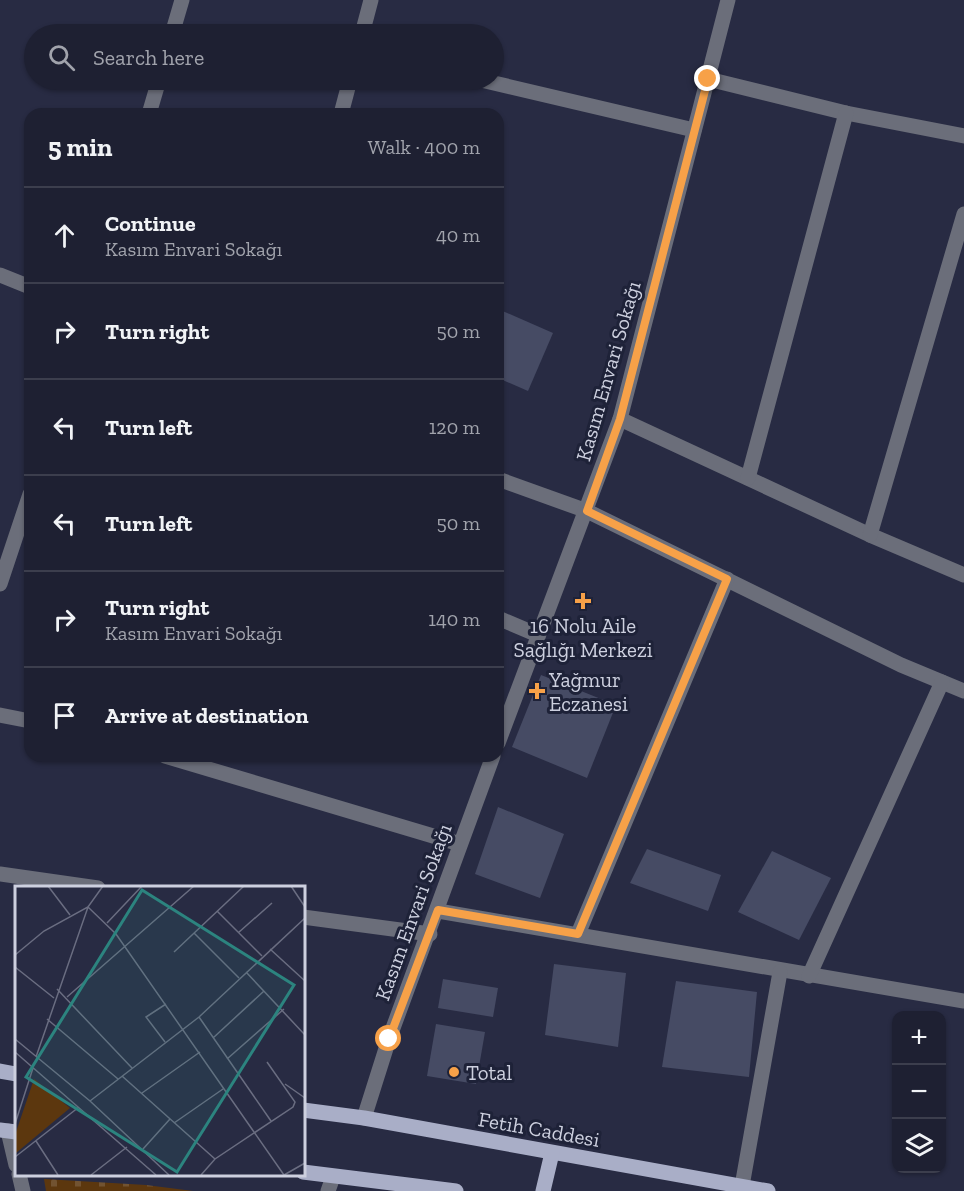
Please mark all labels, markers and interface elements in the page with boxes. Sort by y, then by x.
search box [24,24,504,90]
icon: search [45,41,78,74]
text: Search here [93,44,204,71]
route end [694,65,720,91]
text: 5 min [48,131,112,163]
text: Walk · 400 m [368,135,480,159]
text: Continue [105,210,196,237]
icon: ahead [48,219,81,252]
text: 40 m [436,223,480,247]
text: Kasım Envari Sokağı [105,237,282,261]
street label: Kasım Envari Sokağı [570,278,646,464]
icon: right [48,315,81,348]
text: Turn right [105,318,209,345]
text: 50 m [436,319,480,343]
icon: left [48,411,81,444]
text: Turn left [105,414,192,441]
text: 120 m [429,415,480,439]
icon: left [48,507,81,540]
text: Turn left [105,510,192,537]
text: 50 m [436,511,480,535]
marker: 16 Nolu Aile Sağlığı Merkezi [574,592,592,610]
text: Turn right [105,594,209,621]
icon: right [48,603,81,636]
text: 140 m [428,607,480,631]
place label: 16 Nolu Aile Sağlığı Merkezi [513,613,653,662]
text: Kasım Envari Sokağı [105,621,282,645]
place label: Yağmur Eczanesi [548,667,628,716]
marker: Yağmur Eczanesi [530,684,544,698]
icon: arrive [48,699,81,732]
text: Arrive at destination [105,702,308,729]
street label: Kasım Envari Sokağı [369,820,457,1004]
inset map [15,886,304,1176]
map controls [892,1011,946,1173]
button: + [892,1011,946,1065]
route start [375,1025,401,1051]
place label: Total [466,1060,512,1085]
marker: Total [447,1065,461,1079]
button: − [892,1065,946,1119]
street label: Fetih Caddesi [476,1106,602,1152]
button: layers [892,1119,946,1173]

